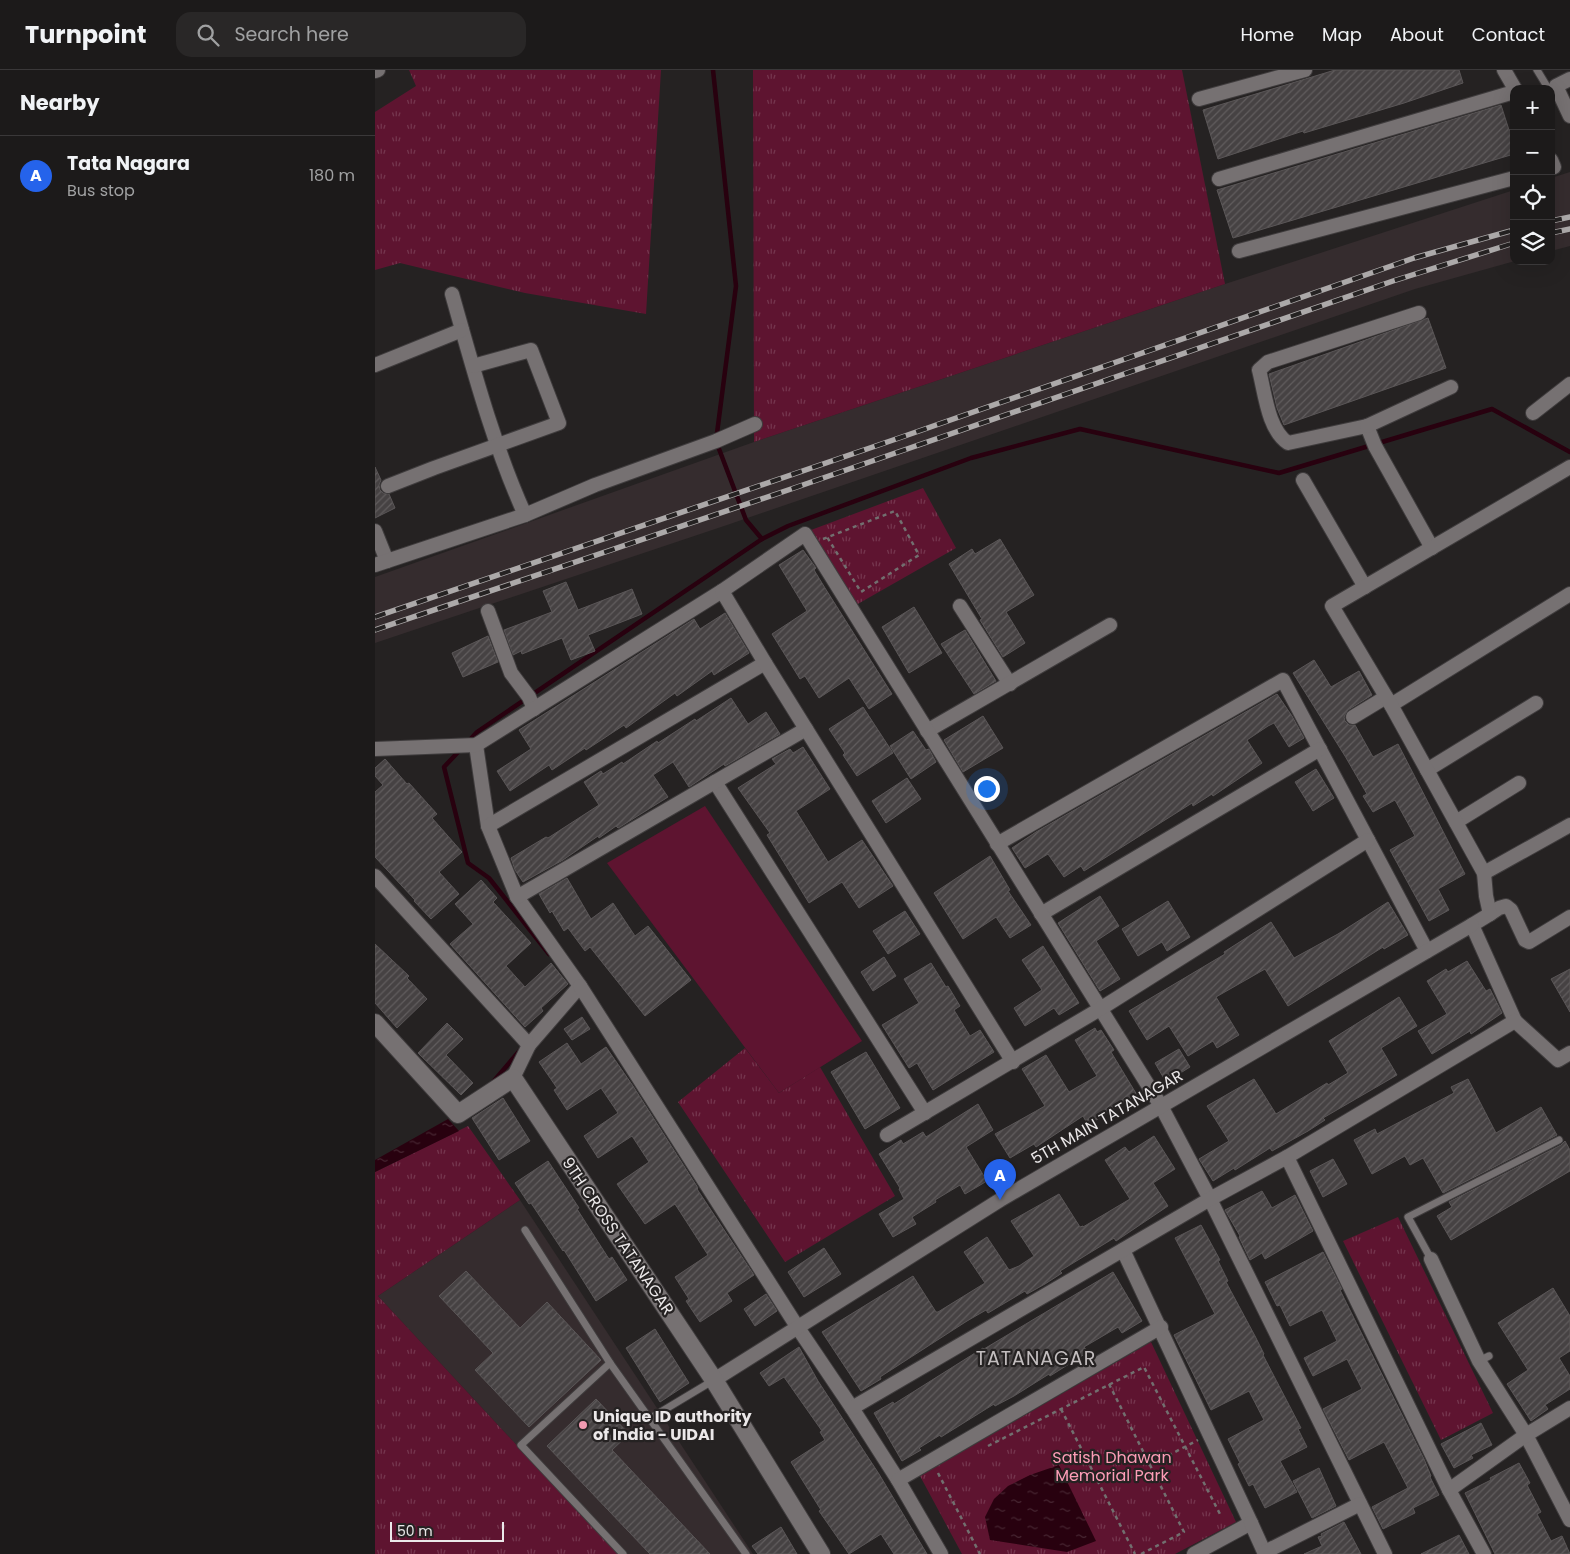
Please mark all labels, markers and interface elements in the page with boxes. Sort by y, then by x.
search box [176,12,526,57]
text: Turnpoint [25,18,146,51]
icon: search [194,21,222,49]
text: Search here [234,21,349,48]
text: Home [1240,22,1294,47]
text: Map [1322,22,1362,47]
text: About [1390,22,1444,47]
text: Contact [1472,22,1545,47]
map controls [1510,85,1555,265]
button: + [1510,85,1555,130]
text: Nearby [20,88,100,117]
button: − [1510,130,1555,175]
text: Tata Nagara [67,150,190,177]
text: A [30,164,42,187]
text: 180 m [309,164,355,187]
button: locate [1510,175,1555,220]
text: Bus stop [67,179,135,202]
button: layers [1510,220,1555,265]
your location [974,776,1000,802]
street label: 5TH MAIN TATANAGAR [1027,1064,1187,1170]
street label: 9TH CROSS TATANAGAR [557,1153,679,1319]
pin: A [984,1159,1016,1200]
district label: TATANAGAR [976,1345,1096,1372]
place label: Unique ID authority of India - UIDAI [593,1405,753,1446]
marker: Unique ID authority of India - UIDAI [577,1419,589,1431]
park label: Satish Dhawan Memorial Park [1052,1446,1172,1487]
scale bar [390,1519,504,1542]
text: 50 m [397,1521,433,1541]

